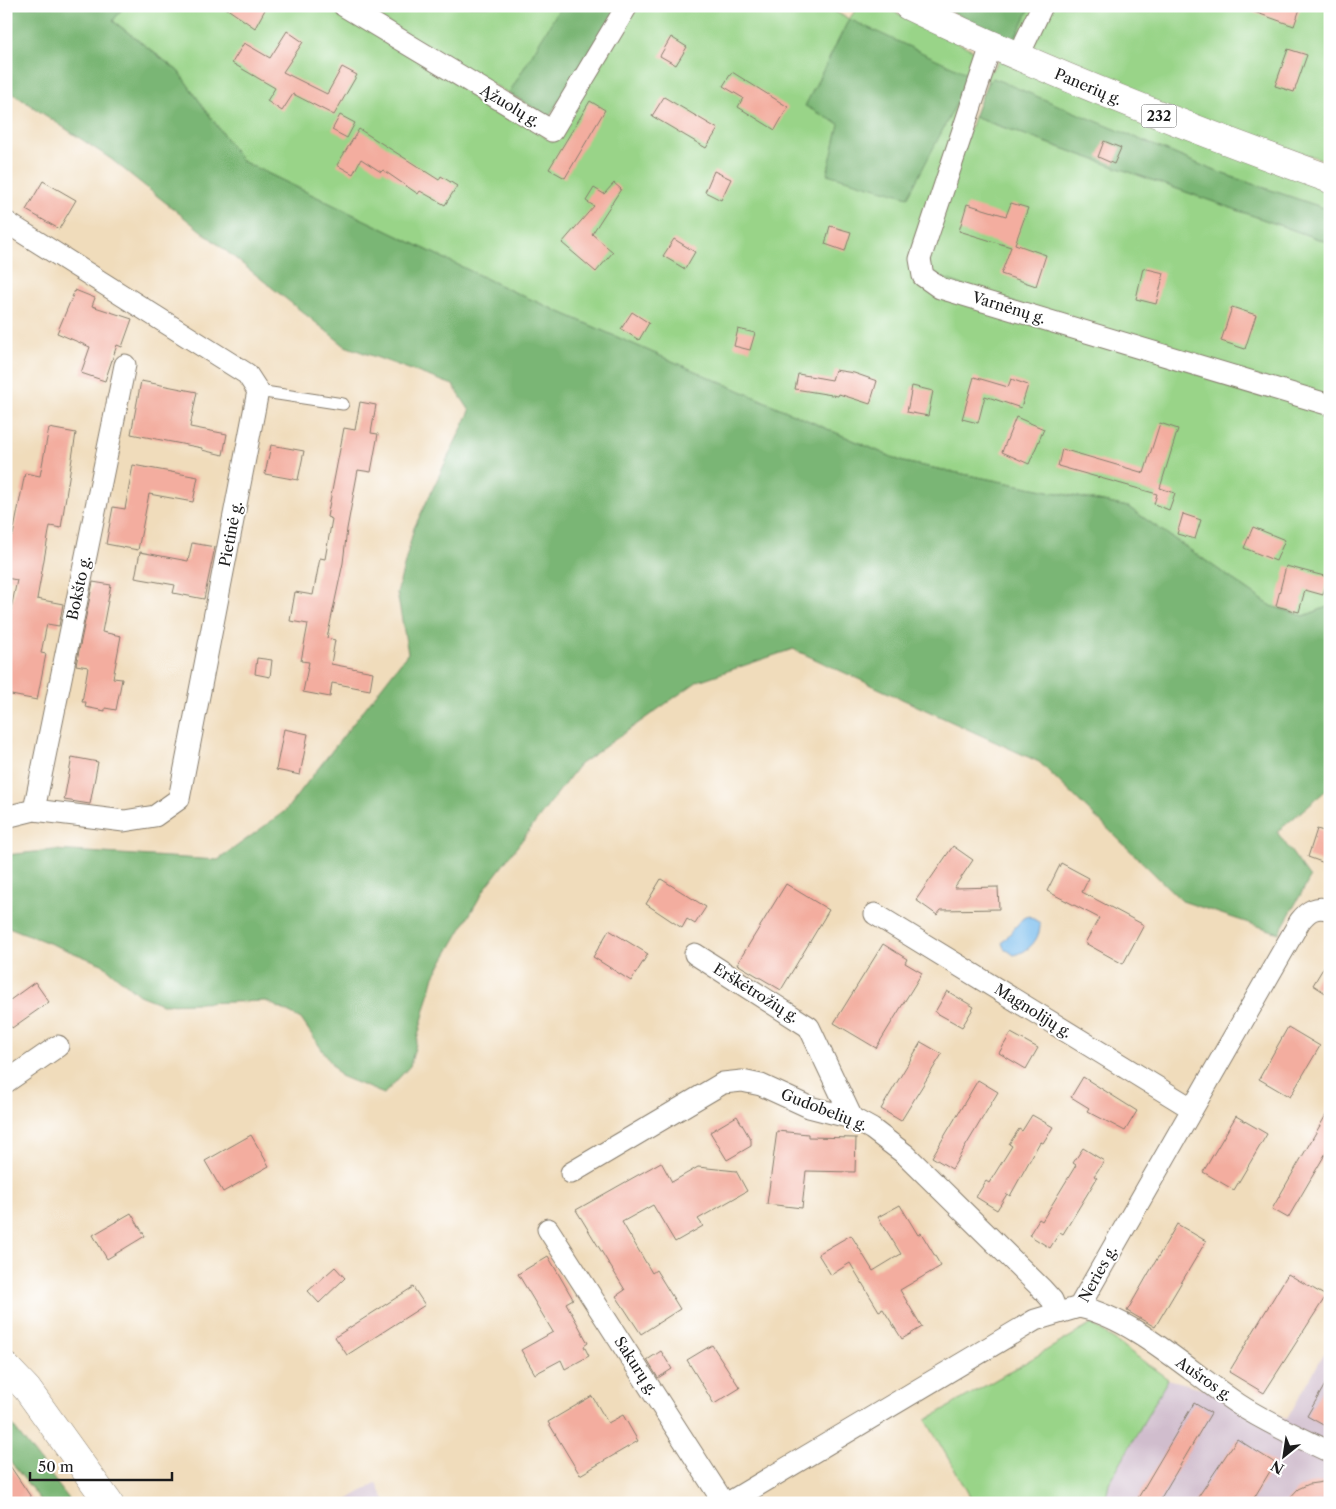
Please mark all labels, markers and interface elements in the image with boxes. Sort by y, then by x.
street label: Panerių g. [1052,64,1125,109]
street label: Ąžuolų g. [476,80,544,131]
road number: 232 [1142,104,1176,128]
street label: Varnėnų g. [969,287,1048,328]
street label: Pietinė g. [215,499,246,568]
street label: Bokšto g. [62,554,95,622]
street label: Erškėtrožių g. [710,959,803,1026]
street label: Magnolijų g. [991,979,1075,1042]
street label: Gudobelių g. [778,1084,870,1135]
street label: Neries g. [1074,1242,1121,1306]
street label: Sakurų g. [611,1333,662,1399]
street label: Aušros g. [1172,1352,1236,1405]
north arrow [1258,1432,1308,1482]
scale bar [30,1449,172,1481]
text: N [1268,1456,1287,1478]
text: 50 m [38,1457,74,1476]

